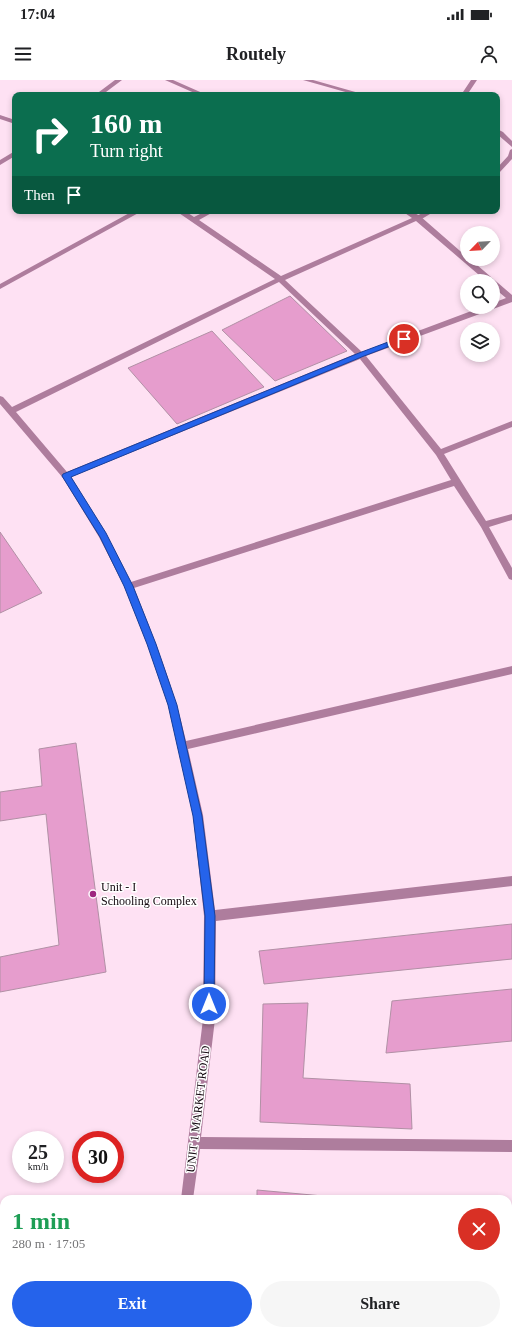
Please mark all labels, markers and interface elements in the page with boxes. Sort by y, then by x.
text: 17:04 [20,6,55,22]
icon: menu [12,43,34,65]
icon: person [478,43,500,65]
text: Routely [226,44,286,64]
icon: right [24,108,76,160]
text: 160 m [90,108,162,139]
text: Turn right [90,141,163,161]
icon: arrive [63,184,85,206]
text: Then [24,187,55,203]
north arrow [460,226,500,266]
map controls [460,226,500,362]
button: search [460,274,500,314]
pin [387,322,421,356]
button: layers [460,322,500,362]
icon: arrive [393,328,415,350]
place label: Unit - I Schooling Complex [101,880,197,908]
marker: Unit - I Schooling Complex [88,889,98,899]
position arrow [188,983,230,1025]
street label: UNIT 1 MARKET ROAD [183,1044,213,1173]
speed limit sign: 30 [72,1131,124,1183]
text: 25 [28,1141,48,1163]
text: km/h [28,1161,48,1172]
text: 1 min [12,1208,70,1234]
button: close [458,1208,500,1250]
text: 280 m · 17:05 [12,1236,85,1251]
button: Exit [12,1281,252,1327]
button: Share [260,1281,500,1327]

